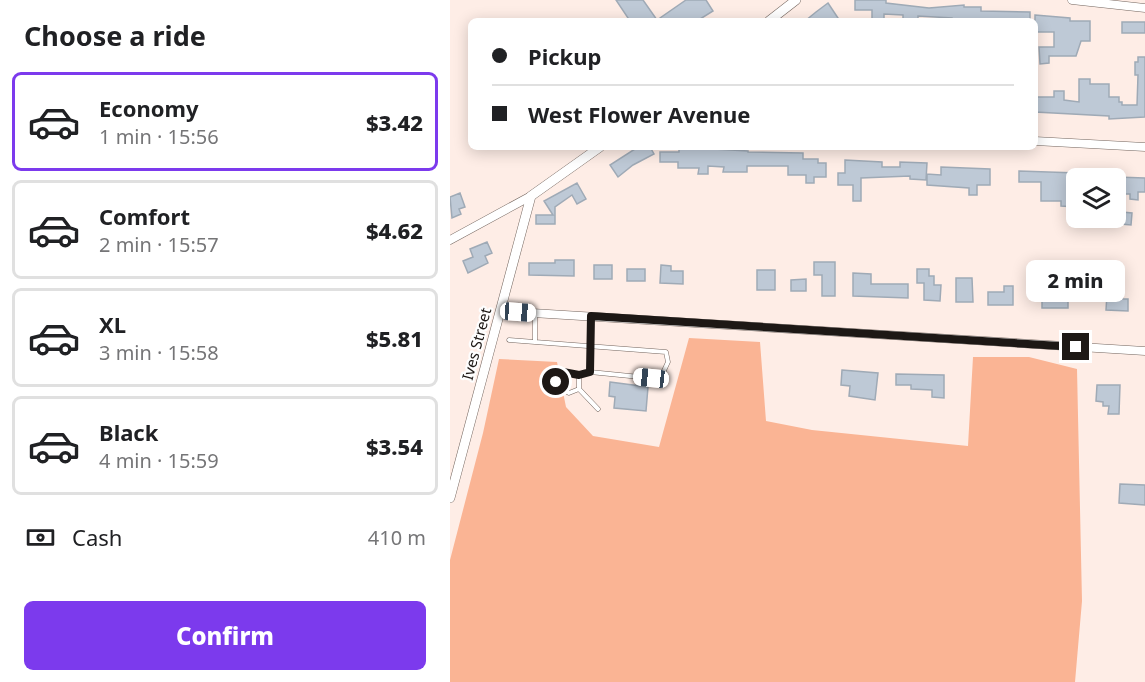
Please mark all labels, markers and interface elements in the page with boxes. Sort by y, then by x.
text: Choose a ride [24,17,206,54]
text: Pickup [528,41,601,71]
text: Economy [99,93,198,123]
icon: car [27,95,81,149]
text: West Flower Avenue [528,99,750,129]
text: $3.42 [366,107,423,137]
text: 1 min · 15:56 [99,123,219,150]
map controls [1066,168,1126,228]
button: layers [1066,168,1126,228]
text: Comfort [99,201,190,231]
icon: car [27,203,81,257]
text: $4.62 [366,215,423,245]
text: 2 min · 15:57 [99,231,219,258]
callout: 2 min [1026,260,1126,302]
text: 2 min [1048,267,1103,294]
car [499,302,537,322]
street label: Ives Street [457,305,495,382]
text: XL [99,309,126,339]
icon: car [27,311,81,365]
text: $5.81 [366,323,423,353]
route end [1062,333,1089,360]
text: 3 min · 15:58 [99,339,219,366]
car [632,367,670,389]
route start [542,368,569,395]
text: Black [99,417,158,447]
icon: car [27,419,81,473]
text: $3.54 [366,431,423,461]
text: 4 min · 15:59 [99,447,219,474]
icon: cash [24,521,57,554]
text: Cash [72,522,122,552]
text: 410 m [368,524,426,551]
button: Confirm [24,601,426,670]

